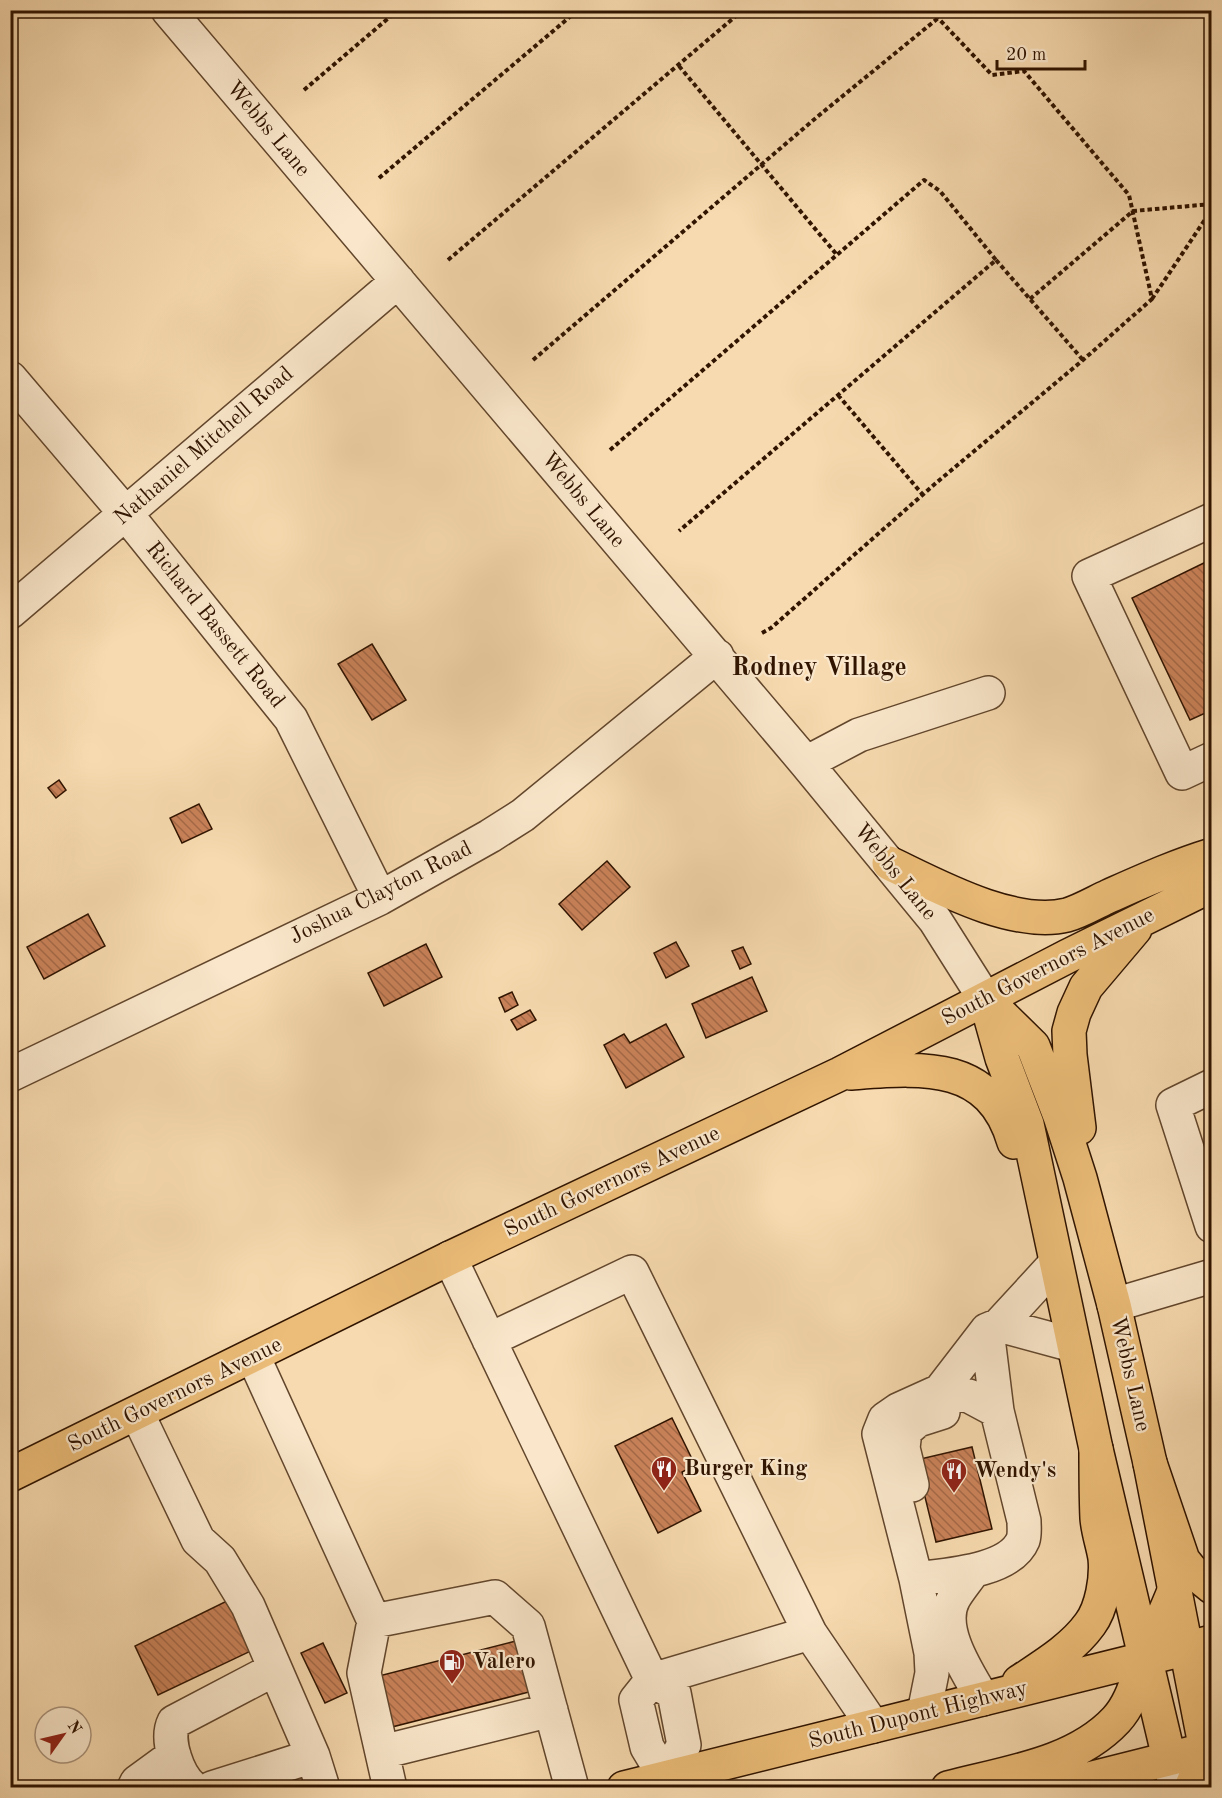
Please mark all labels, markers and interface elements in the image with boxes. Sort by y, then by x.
scale bar [997,33,1086,71]
text: 20 m [1006,46,1046,64]
street label: Webbs Lane [222,77,314,181]
street label: Nathaniel Mitchell Road [110,363,298,529]
street label: Webbs Lane [537,448,629,552]
street label: Richard Bassett Road [141,538,289,712]
district label: Rodney Village [731,655,907,681]
street label: Webbs Lane [850,819,940,925]
street label: Joshua Clayton Road [286,837,476,949]
street label: South Governors Avenue [938,904,1158,1030]
street label: South Governors Avenue [501,1122,723,1242]
street label: Webbs Lane [1106,1314,1154,1434]
street label: South Governors Avenue [65,1334,285,1456]
restaurant icon: Burger King [649,1454,679,1492]
restaurant icon: Wendy's [939,1456,969,1494]
place label: Burger King [684,1458,807,1480]
place label: Wendy's [974,1460,1056,1482]
fuel station icon: Valero [437,1647,467,1685]
place label: Valero [472,1651,536,1673]
street label: South Dupont Highway [806,1677,1030,1753]
north arrow [33,1705,93,1765]
text: N [64,1718,84,1738]

